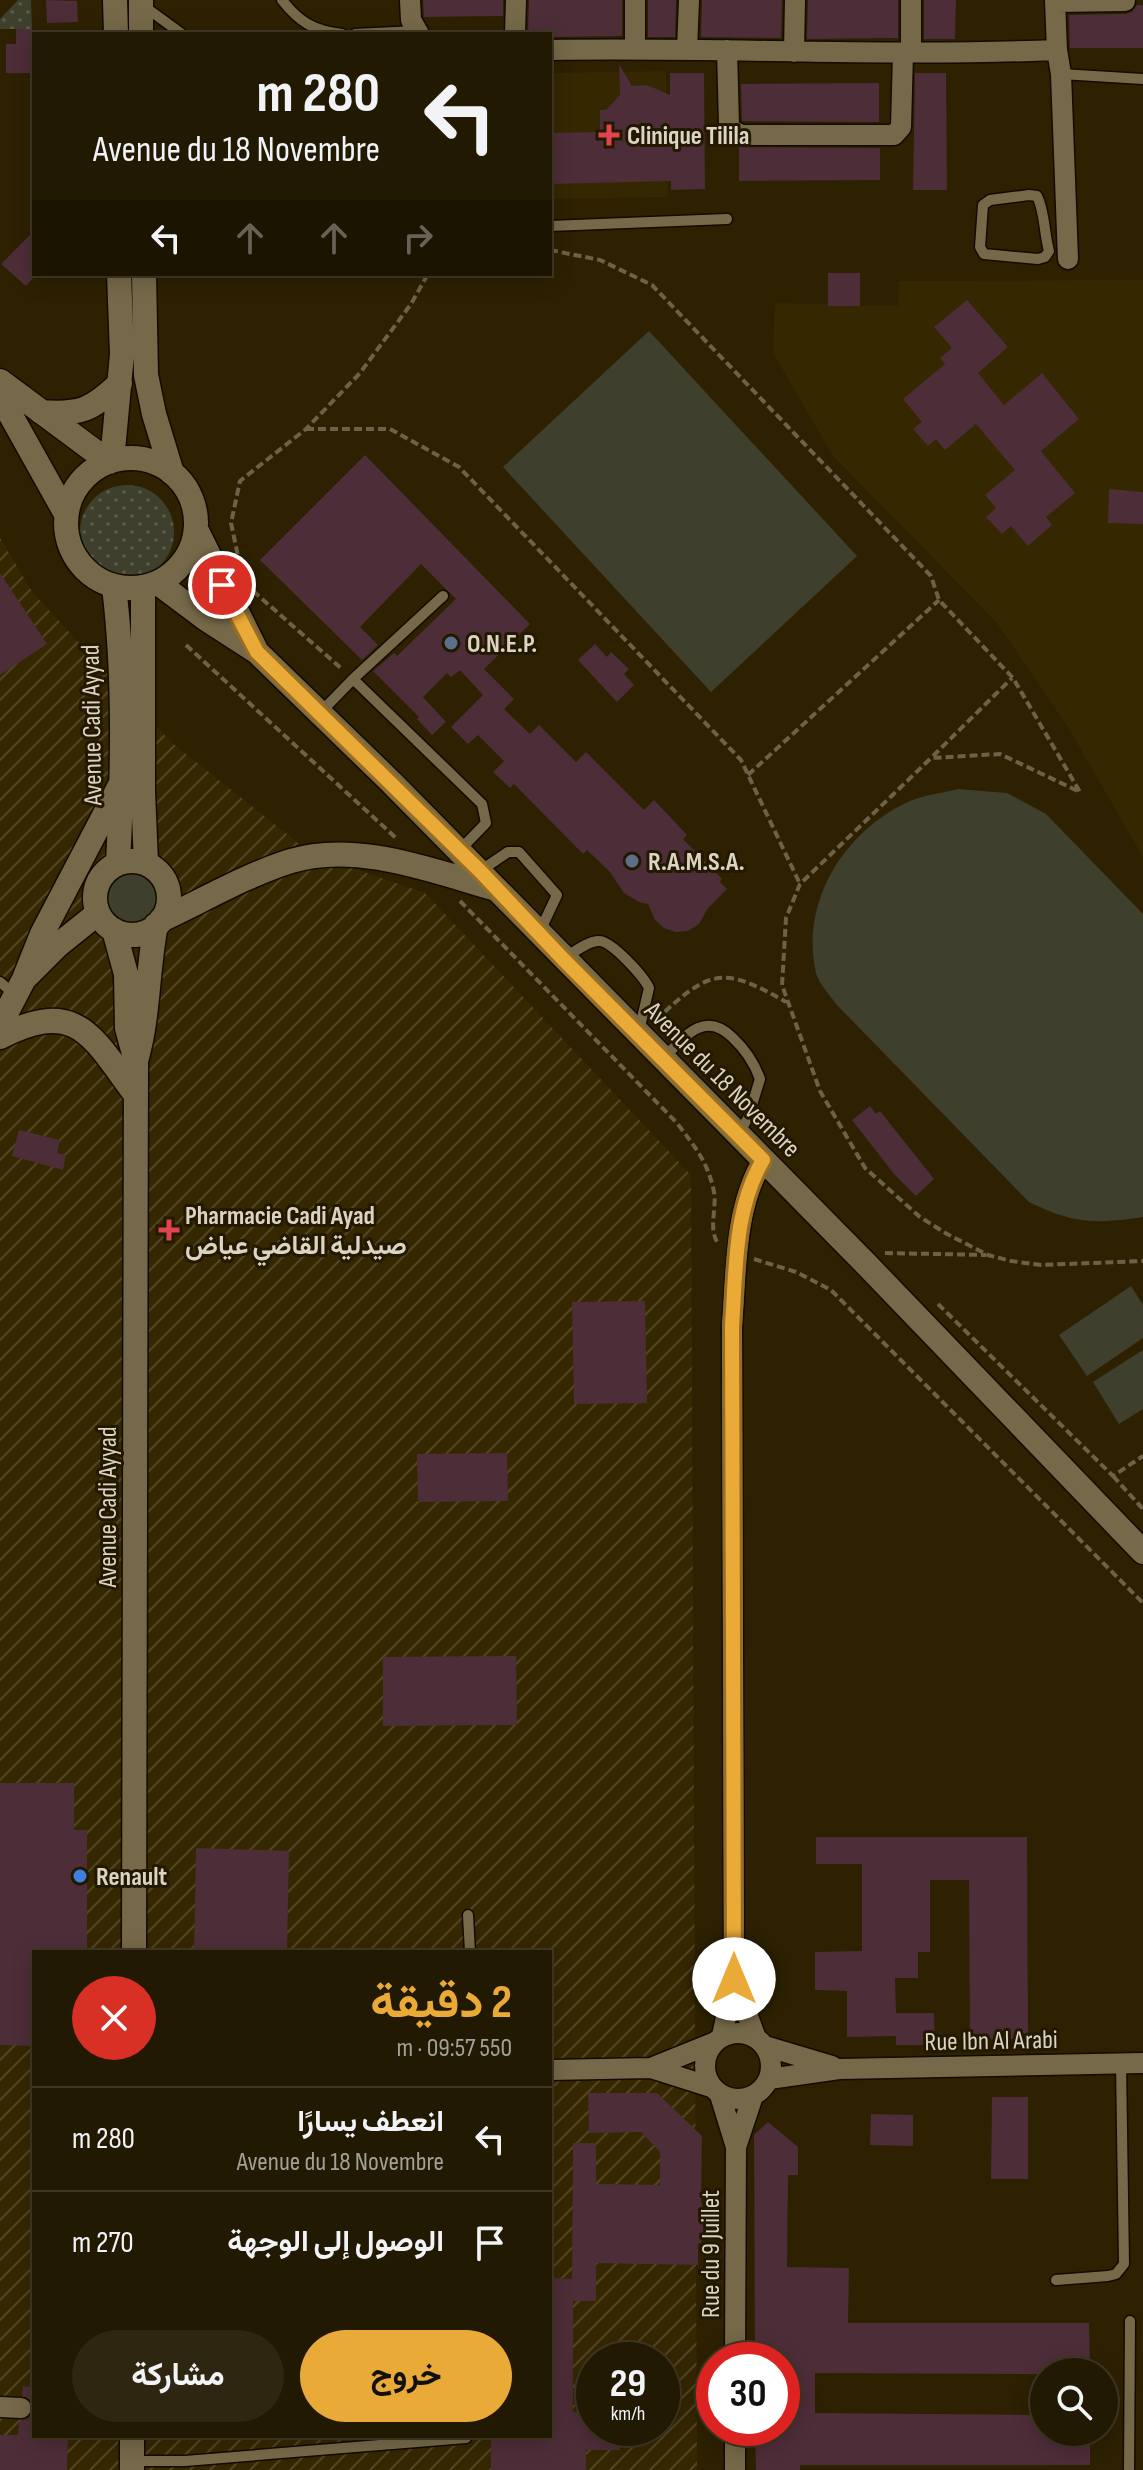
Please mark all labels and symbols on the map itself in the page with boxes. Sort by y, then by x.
place label: Clinique Tilila [627,121,749,152]
marker: Clinique Tilila [598,124,620,146]
pin [188,551,256,619]
place label: O.N.E.P. [467,629,537,660]
marker: O.N.E.P. [442,634,460,652]
street label: Avenue Cadi Ayyad [76,644,109,807]
place label: R.A.M.S.A. [648,847,745,878]
marker: R.A.M.S.A. [623,852,641,870]
street label: Avenue du 18 Novembre [637,995,806,1164]
place label: Pharmacie Cadi Ayad صيدلية القاضي عياض [185,1201,407,1267]
marker: Pharmacie Cadi Ayad صيدلية القاضي عياض [160,1221,178,1239]
street label: Avenue Cadi Ayyad [93,1426,124,1589]
place label: Renault [96,1862,167,1893]
marker: Renault [71,1867,89,1885]
position arrow [692,1937,776,2021]
street label: Rue Ibn Al Arabi [924,2025,1058,2058]
street label: Rue du 9 Juillet [696,2190,727,2318]
speed limit sign: 30 [696,2342,800,2446]

